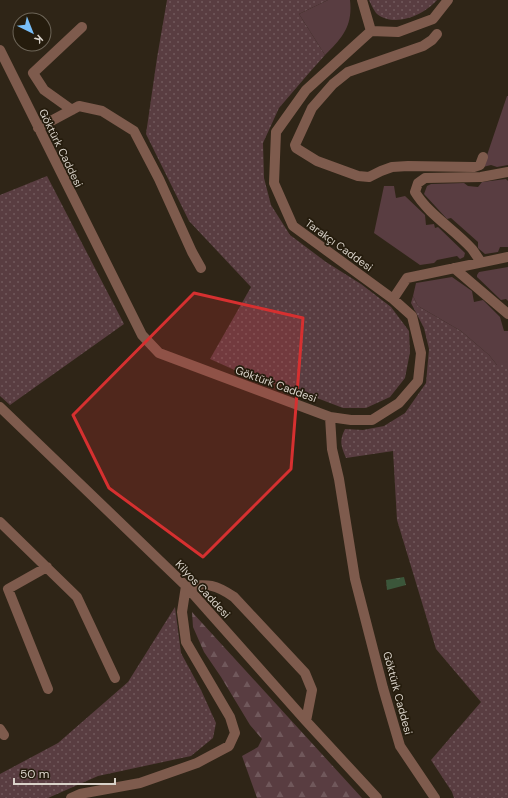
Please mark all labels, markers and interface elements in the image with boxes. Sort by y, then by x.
north arrow [12,12,52,52]
text: K [31,32,46,47]
street label: Göktürk Caddesi [36,106,86,190]
street label: Tarakçı Caddesi [302,216,376,274]
street label: Göktürk Caddesi [233,363,319,405]
street label: Kilyos Caddesi [173,557,233,621]
street label: Göktürk Caddesi [380,650,416,736]
scale bar [14,760,115,786]
text: 50 m [20,766,49,782]

